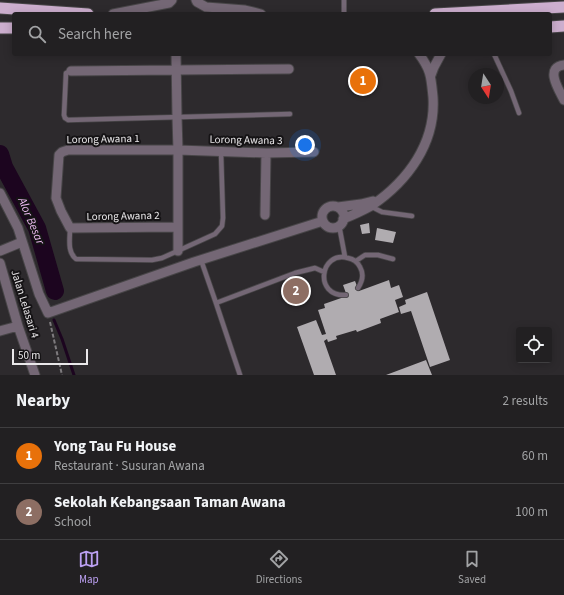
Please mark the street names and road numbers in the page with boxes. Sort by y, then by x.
street label: Lorong Awana 1 [66,131,140,147]
street label: Lorong Awana 3 [209,132,283,148]
street label: Lorong Awana 2 [86,208,160,224]
street label: Jalan Lelasari 4 [7,268,43,341]

